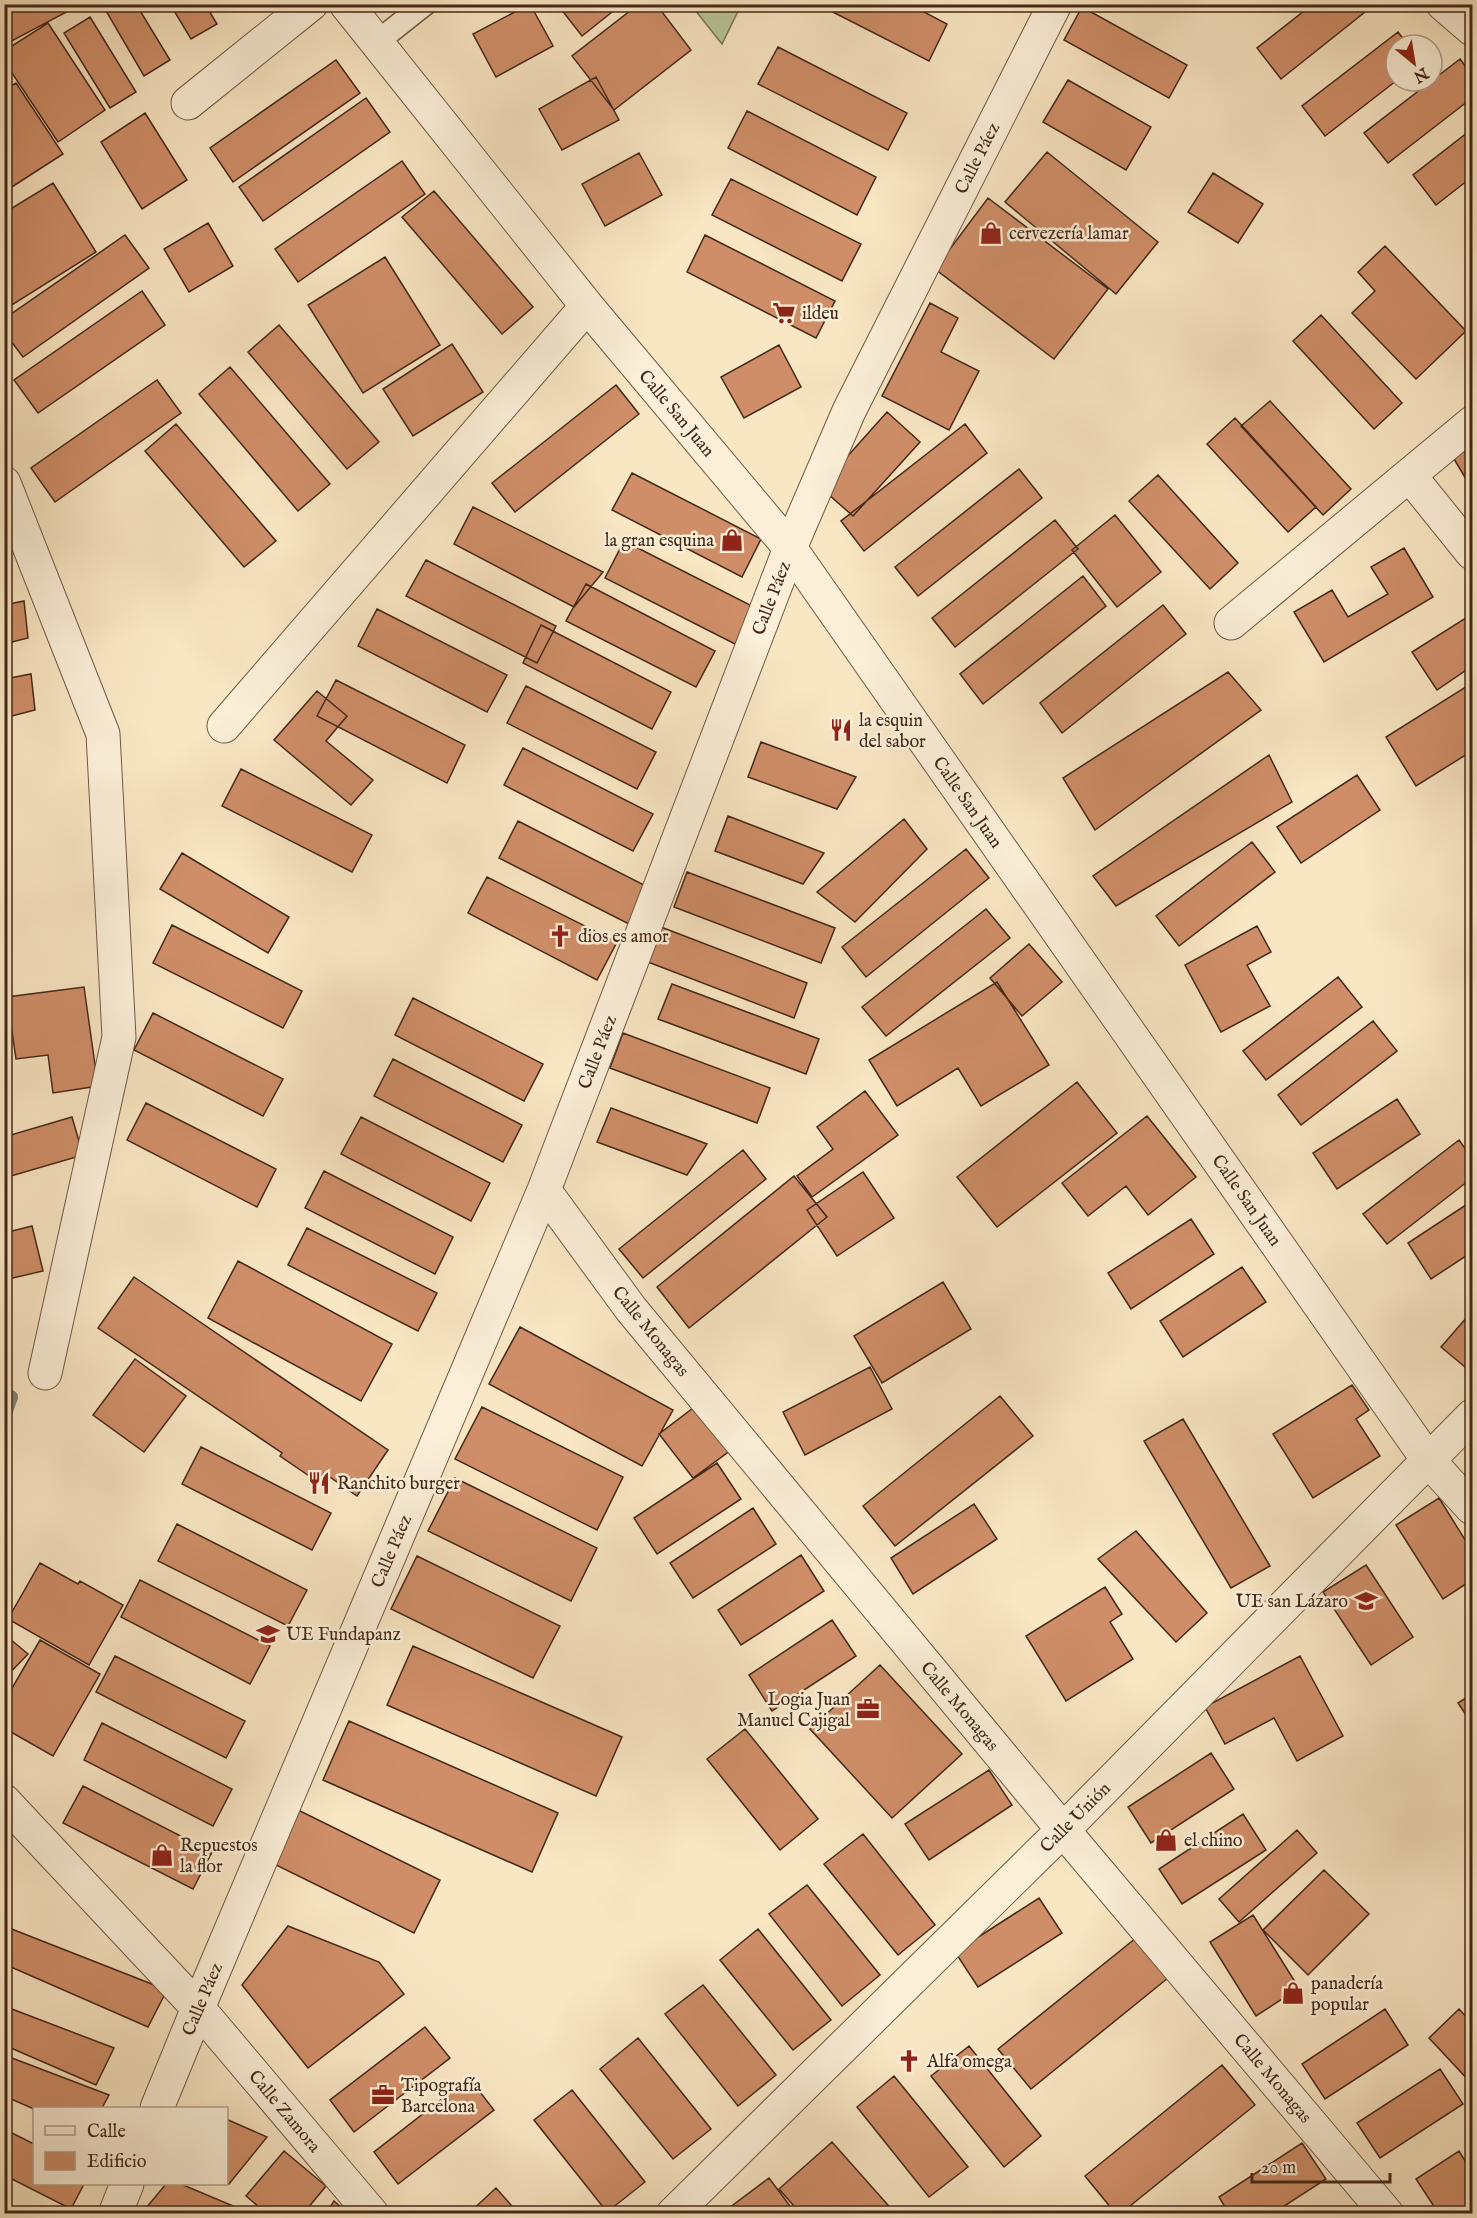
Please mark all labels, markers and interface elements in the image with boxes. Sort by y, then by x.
north arrow [1384,33,1444,93]
text: N [1409,62,1432,86]
street label: Calle Páez [951,119,1006,198]
shop icon: cervezería lamar [978,220,1004,246]
place label: cervezería lamar [1009,223,1129,246]
supermarket icon: ildeu [771,300,797,326]
place label: ildeu [802,303,839,326]
street label: Calle San Juan [633,366,719,463]
shop icon: la gran esquina [719,527,745,553]
place label: la gran esquina [605,530,714,553]
street label: Calle Páez [748,558,797,639]
place label: la esquin del sabor [859,710,926,754]
restaurant icon: la esquin del sabor [828,717,854,743]
street label: Calle San Juan [927,753,1007,853]
church icon: dios es amor [547,923,573,949]
place label: dios es amor [578,926,669,949]
street label: Calle Páez [574,1012,623,1093]
street label: Calle San Juan [1206,1151,1286,1251]
street label: Calle Monagas [606,1282,693,1382]
restaurant icon: Ranchito burger [306,1470,332,1496]
place label: Ranchito burger [337,1473,460,1496]
street label: Calle Páez [367,1512,418,1592]
school or university icon: UE san Lázaro [1353,1588,1379,1614]
place label: UE san Lázaro [1236,1591,1348,1614]
school or university icon: UE Fundapanz [255,1621,281,1647]
place label: UE Fundapanz [286,1624,401,1647]
street label: Calle Monagas [915,1657,1003,1757]
place label: Logia Juan Manuel Cajigal [737,1689,850,1733]
office icon: Logia Juan Manuel Cajigal [855,1696,881,1722]
street label: Calle Unión [1036,1777,1117,1858]
shop icon: el chino [1153,1827,1179,1853]
place label: el chino [1184,1830,1243,1853]
place label: Repuestos la flor [180,1835,258,1879]
shop icon: Repuestos la flor [149,1842,175,1868]
street label: Calle Páez [178,1960,229,2040]
place label: panadería popular [1311,1973,1383,2017]
shop icon: panadería popular [1280,1980,1306,2006]
street label: Calle Monagas [1228,2029,1316,2129]
church icon: Alfa omega [896,2048,922,2074]
place label: Alfa omega [926,2051,1012,2074]
street label: Calle Zamora [243,2066,325,2158]
place label: Tipografía Barcelona [401,2075,482,2119]
office icon: Tipografía Barcelona [370,2082,396,2108]
legend [33,2107,228,2185]
text: Calle [87,2121,126,2144]
scale bar [1252,2146,1390,2184]
text: Edificio [87,2151,147,2174]
text: 20 m [1261,2157,1296,2180]

